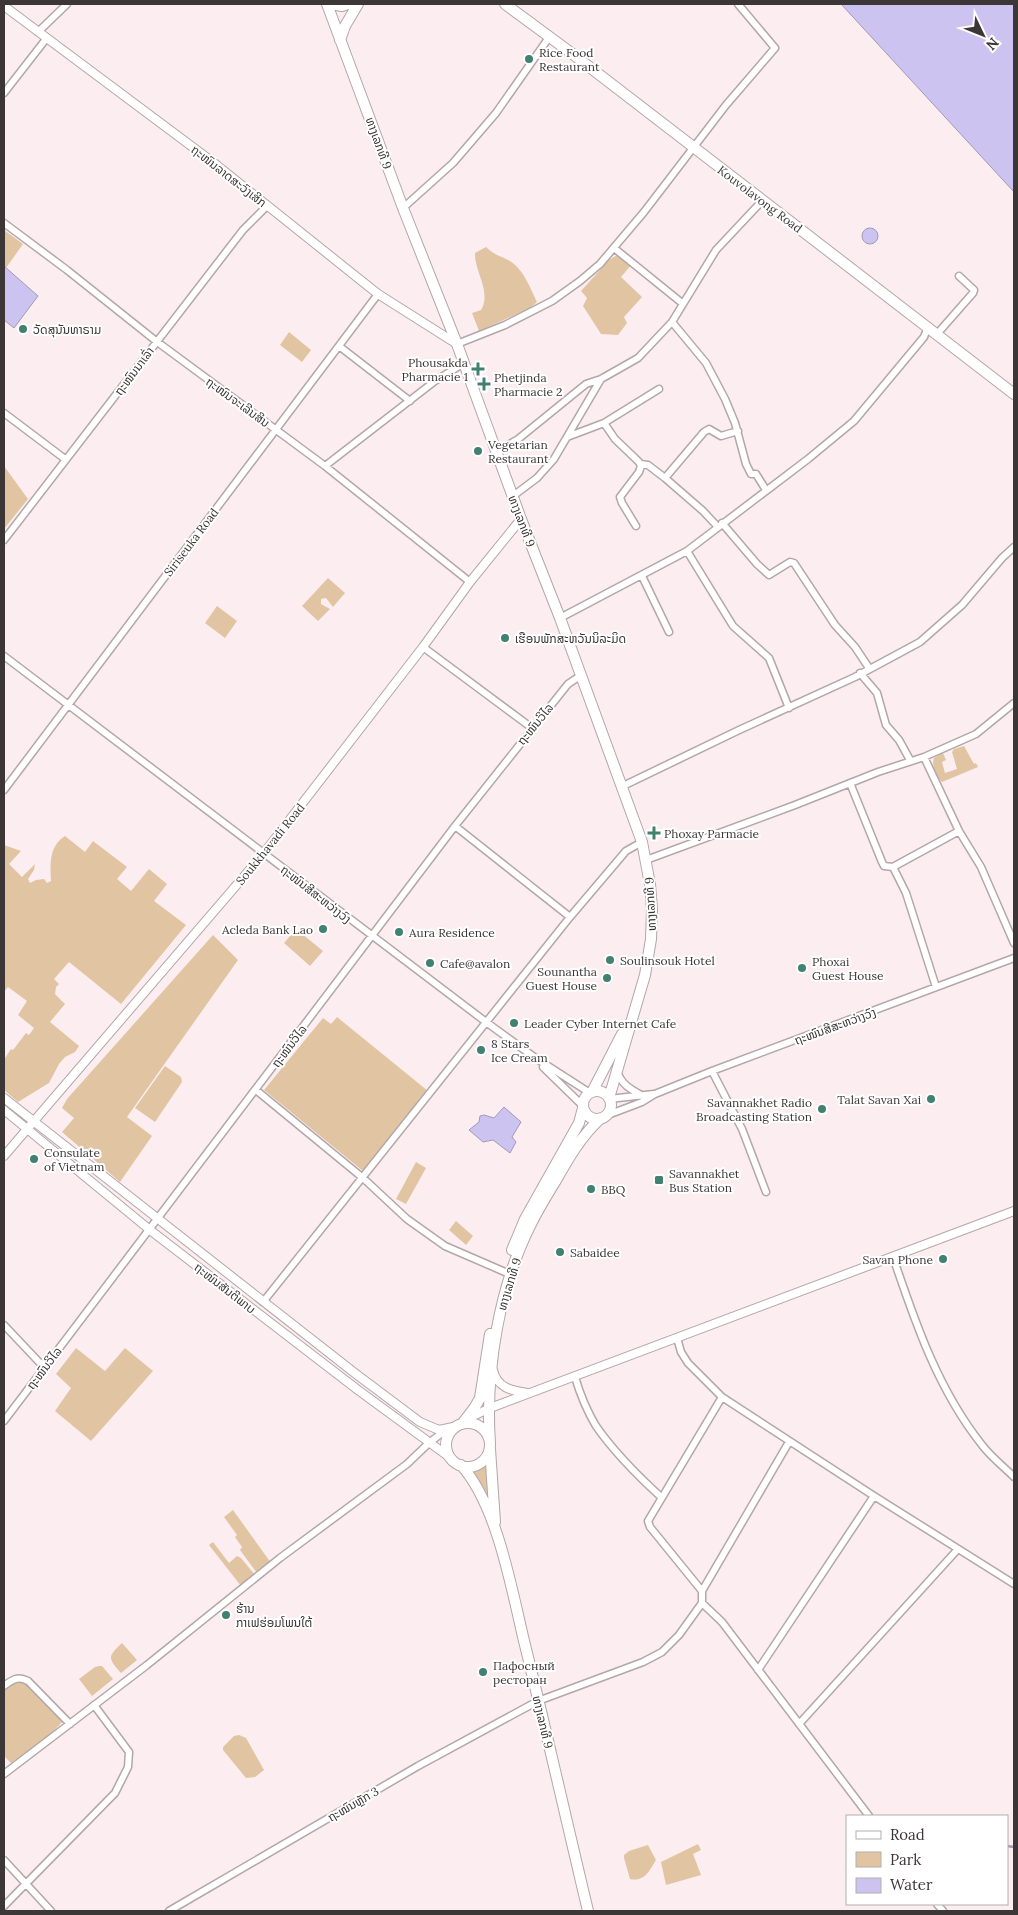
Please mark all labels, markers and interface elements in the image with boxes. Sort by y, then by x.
north arrow [958,10,1008,60]
text: N [982,34,1003,54]
place label: Rice Food Restaurant [539,45,600,74]
marker: Rice Food Restaurant [523,53,535,65]
street label: ທາງເລກທີ 9 [363,115,395,171]
street label: ຖະໜົນລາດສະວົງເສິກ [188,142,270,210]
street label: Kouvolavong Road [715,162,805,236]
place label: ວັດສຸນັນທາຣາມ [33,322,101,338]
marker: ວັດສຸນັນທາຣາມ [17,323,29,335]
street label: ຖະໜົນນາເລົ່າ [110,343,157,398]
place label: Phousakda Pharmacie 1 [402,355,468,384]
marker: Phousakda Pharmacie 1 [472,363,484,375]
place label: Phetjinda Pharmacie 2 [494,370,563,399]
street label: ຖະໜົນຈະເລີນສິນ [203,374,273,430]
marker: Phetjinda Pharmacie 2 [478,378,490,390]
place label: Vegetarian Restaurant [487,437,549,466]
marker: Vegetarian Restaurant [472,445,484,457]
street label: ທາງເລກທີ 9 [505,493,539,549]
street label: Siriseuka Road [160,505,222,579]
place label: ເຮືອນພັກສະຫວັນນິລະມິດ [515,631,626,646]
marker: ເຮືອນພັກສະຫວັນນິລະມິດ [499,632,511,644]
street label: ຖະໜົນວິໄລ [514,700,556,748]
street label: Soukkhavadi Road [232,800,308,888]
place label: Phoxay Parmacie [664,826,760,841]
marker: Phoxay Parmacie [648,827,660,839]
street label: ຖະໜົນສີສະຫວ່າງວົງ [278,862,354,926]
street label: ທາງເລກທີ 9 [641,877,659,931]
place label: Acleda Bank Lao [221,922,313,937]
marker: Acleda Bank Lao [317,923,329,935]
place label: Aura Residence [408,925,495,940]
marker: Aura Residence [393,926,405,938]
place label: Soulinsouk Hotel [620,953,715,968]
marker: Soulinsouk Hotel [604,954,616,966]
place label: Phoxai Guest House [812,954,884,983]
place label: Cafe@avalon [440,956,510,971]
marker: Cafe@avalon [424,957,436,969]
marker: Phoxai Guest House [796,962,808,974]
place label: Sounantha Guest House [526,964,597,993]
marker: Sounantha Guest House [601,972,613,984]
street label: ຖະໜົນສີສະຫວ່າງວົງ [792,1004,878,1048]
place label: Leader Cyber Internet Cafe [524,1016,677,1031]
marker: Leader Cyber Internet Cafe [508,1017,520,1029]
street label: ຖະໜົນວິໄລ [268,1022,310,1070]
place label: 8 Stars Ice Cream [491,1036,548,1065]
marker: 8 Stars Ice Cream [475,1044,487,1056]
place label: Talat Savan Xai [837,1092,921,1107]
marker: Talat Savan Xai [925,1093,937,1105]
place label: Savannakhet Radio Broadcasting Station [696,1095,812,1124]
marker: Savannakhet Radio Broadcasting Station [816,1103,828,1115]
place label: Consulate of Vietnam [44,1145,105,1174]
marker: Consulate of Vietnam [28,1153,40,1165]
place label: Savannakhet Bus Station [669,1166,740,1195]
marker: Savannakhet Bus Station [653,1174,665,1186]
place label: BBQ [601,1182,626,1197]
marker: BBQ [585,1183,597,1195]
place label: Sabaidee [570,1245,620,1260]
marker: Sabaidee [554,1246,566,1258]
place label: Savan Phone [862,1252,933,1267]
marker: Savan Phone [937,1253,949,1265]
street label: ທາງເລກທີ 9 [494,1256,524,1312]
street label: ຖະໜົນສັນຕິພາບ [191,1259,259,1317]
street label: ຖະໜົນວິໄລ [23,1344,65,1392]
place label: ຮ້ານ ກາເຟຮ່ອມໂພນໃຕ້ [236,1601,312,1630]
marker: ຮ້ານ ກາເຟຮ່ອມໂພນໃຕ້ [220,1609,232,1621]
place label: Пафосный ресторан [493,1658,555,1687]
marker: Пафосный ресторан [477,1666,489,1678]
street label: ທາງເລກທີ 9 [530,1694,556,1750]
street label: ຖະໜົນຫຼັກ 3 [325,1783,382,1825]
legend [846,1815,1008,1905]
text: Road [890,1825,925,1844]
text: Park [890,1850,921,1869]
text: Water [890,1875,933,1894]

